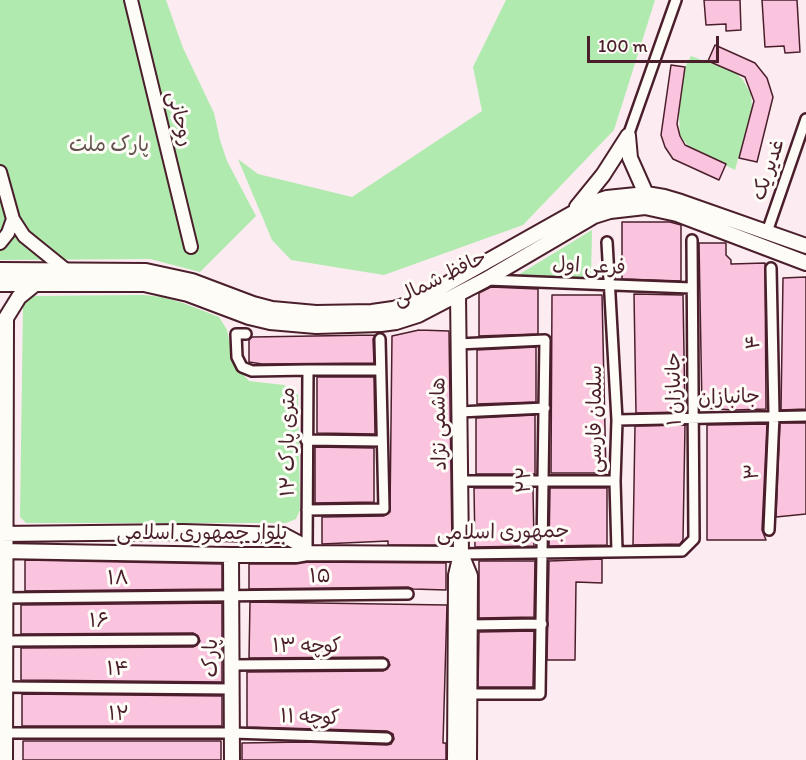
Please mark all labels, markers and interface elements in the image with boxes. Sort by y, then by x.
scale bar [590,24,722,62]
text: 100 m [598,35,648,57]
street label: روحانی [161,89,197,149]
park label: پارک ملت [69,134,149,158]
street label: غدیر یک [747,136,791,204]
street label: حافظ شمالی [389,246,491,312]
street label: فرعی اول [552,253,626,281]
street label: ۴ [742,334,766,350]
street label: جانبازان ۱ [662,352,688,426]
street label: سلمان فارسی [584,365,608,473]
street label: هاشمی نژاد [427,377,453,471]
street label: جانبازان [698,385,760,411]
street label: ۱۲ متری پارک [277,387,301,497]
street label: ۳ [741,463,765,481]
street label: ۲۲ [513,466,537,494]
street label: جمهوری اسلامی [437,520,569,546]
street label: بلوار جمهوری اسلامی [117,522,287,546]
street label: ۱۵ [309,565,331,589]
street label: ۱۸ [107,567,129,591]
street label: ۱۶ [89,610,109,634]
street label: کوچه ۱۳ [273,635,341,659]
street label: پارک [200,639,224,677]
street label: ۱۴ [107,658,129,682]
street label: ۱۲ [109,703,129,727]
street label: کوچه ۱۱ [280,705,340,731]

